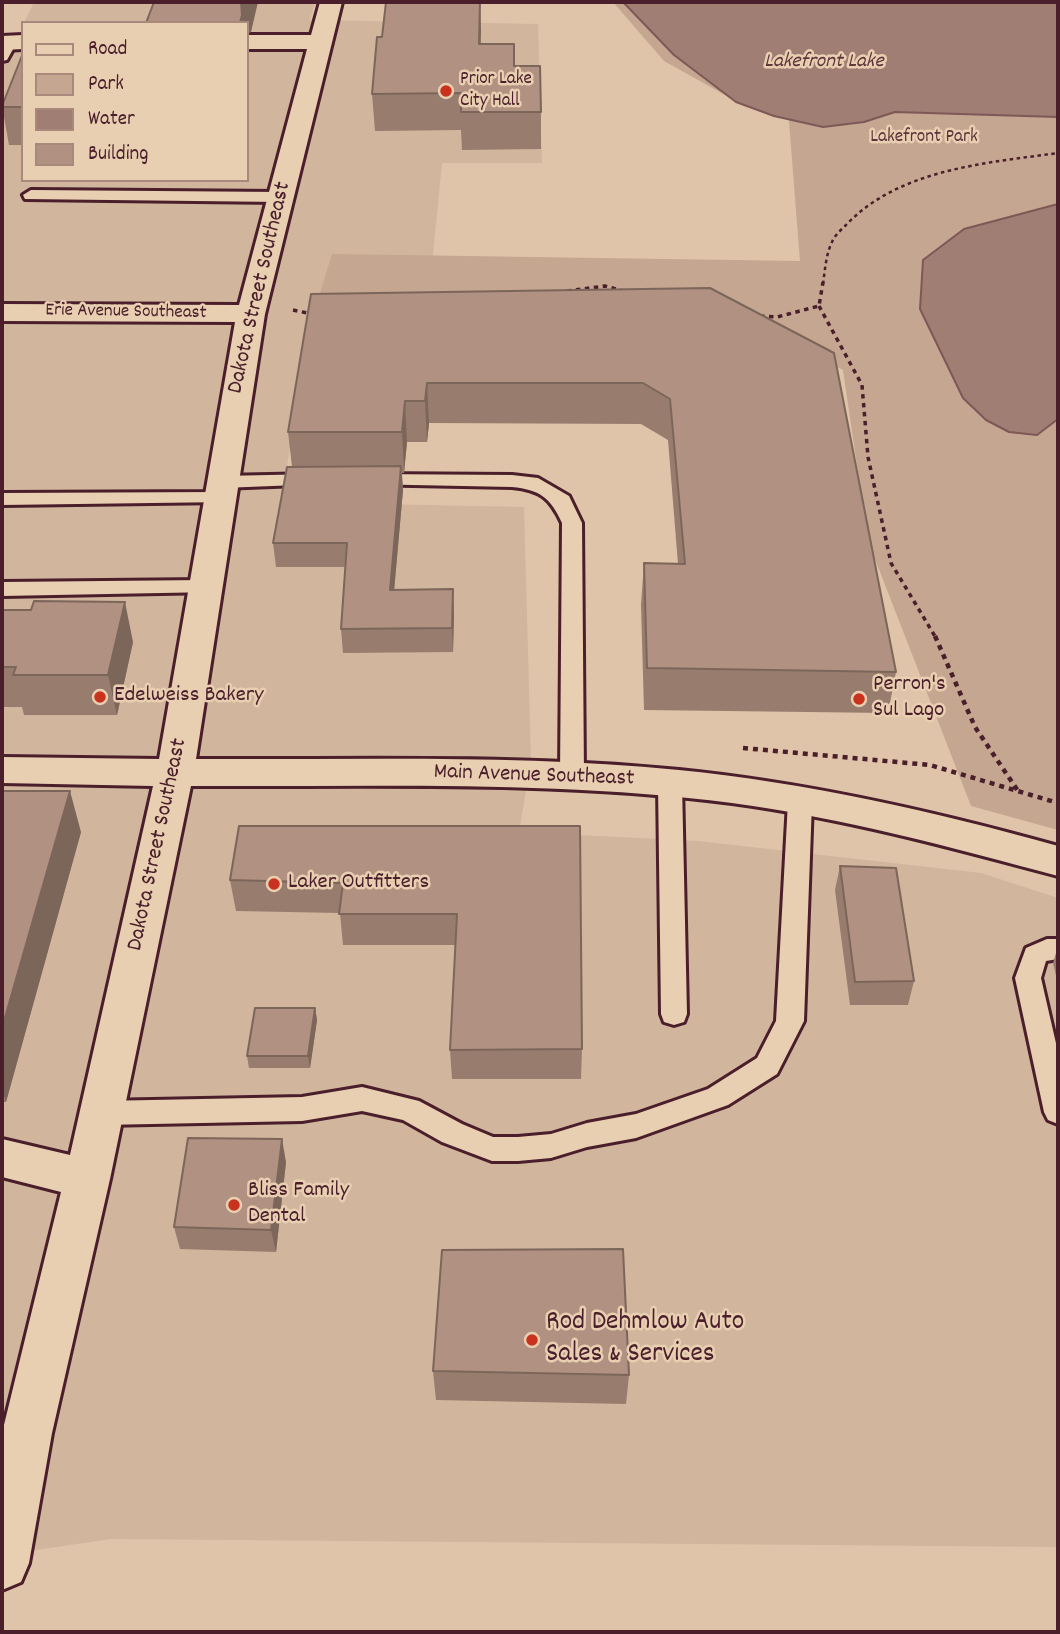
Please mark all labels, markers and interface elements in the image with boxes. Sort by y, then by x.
legend [21,21,248,182]
text: Road [88,35,127,65]
water label: Lakefront Lake [764,50,884,76]
place label: Prior Lake City Hall [460,69,532,113]
text: Park [88,70,124,100]
marker: Prior Lake City Hall [438,83,454,99]
text: Water [88,105,135,135]
park label: Lakefront Park [870,127,978,149]
text: Building [88,140,148,170]
street label: Dakota Street Southeast [223,179,299,397]
street label: Erie Avenue Southeast [45,300,207,326]
place label: Perron's Sul Lago [873,672,946,726]
place label: Edelweiss Bakery [114,683,264,711]
marker: Edelweiss Bakery [92,689,108,705]
marker: Perron's Sul Lago [851,691,867,707]
street label: Dakota Street Southeast [123,736,195,954]
street label: Main Avenue Southeast [433,760,635,794]
place label: Laker Outfitters [288,870,429,898]
marker: Laker Outfitters [266,876,282,892]
place label: Bliss Family Dental [248,1178,349,1232]
marker: Bliss Family Dental [226,1197,242,1213]
place label: Rod Dehmlow Auto Sales & Services [546,1307,744,1373]
marker: Rod Dehmlow Auto Sales & Services [524,1332,540,1348]

